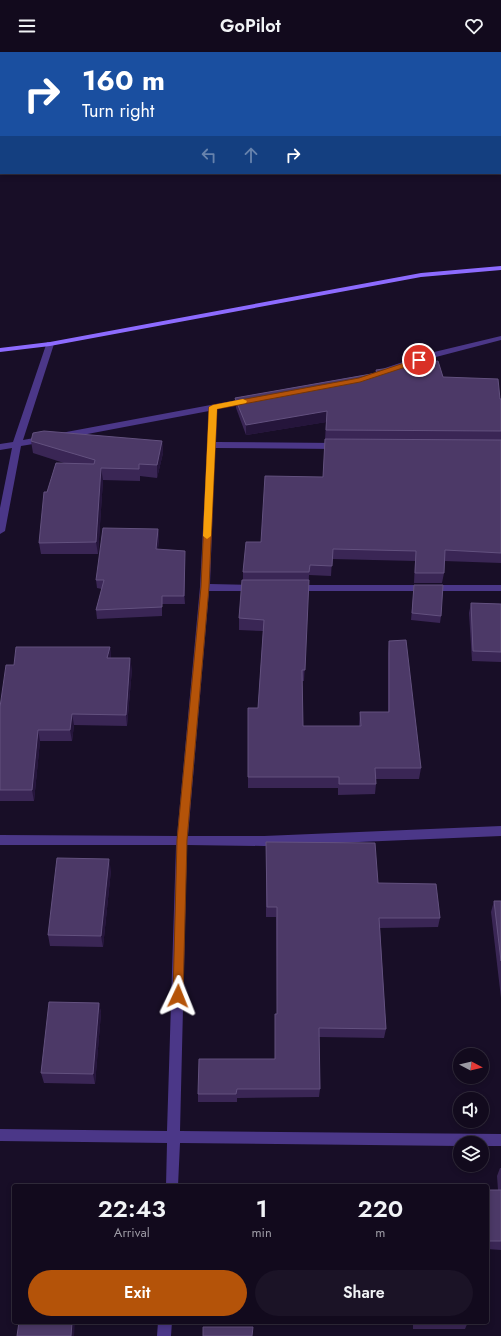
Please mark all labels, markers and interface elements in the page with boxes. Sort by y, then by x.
text: GoPilot [220,13,281,39]
icon: menu [16,15,38,37]
icon: heart [463,15,485,37]
text: 160 m [82,60,165,101]
icon: right [16,68,68,120]
text: Turn right [82,98,154,124]
icon: left [198,144,220,166]
icon: ahead [240,144,262,166]
icon: right [282,144,304,166]
pin [402,343,436,377]
icon: arrive [408,349,430,371]
position arrow [157,975,199,1017]
north arrow [453,1048,489,1084]
map controls [453,1048,489,1172]
button: sound [453,1092,489,1128]
button: layers [453,1136,489,1172]
text: 22:43 [98,1191,166,1226]
text: 1 [256,1191,268,1226]
text: 220 [358,1191,403,1226]
text: Arrival [114,1223,150,1242]
text: min [251,1223,272,1242]
text: m [375,1223,385,1242]
button: Exit [28,1270,247,1316]
button: Share [255,1270,473,1316]

